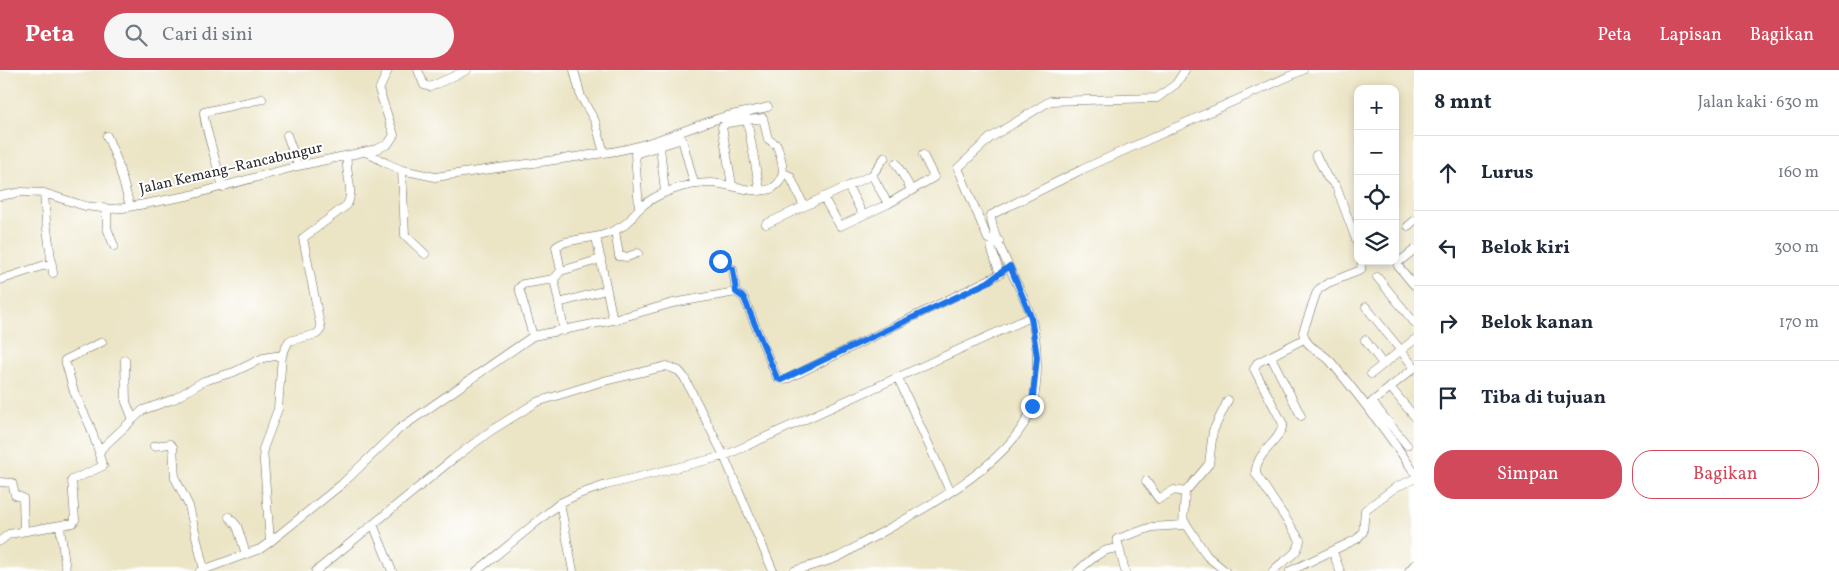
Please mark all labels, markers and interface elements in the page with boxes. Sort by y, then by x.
search box [104,13,454,58]
text: Peta [25,18,74,52]
icon: search [122,21,150,49]
text: Cari di sini [162,22,253,48]
text: Peta [1598,23,1631,48]
text: Lapisan [1659,23,1722,48]
text: Bagikan [1750,23,1814,48]
map controls [1354,85,1399,265]
button: + [1354,85,1399,130]
text: 8 mnt [1434,88,1492,117]
text: Jalan kaki · 630 m [1698,92,1819,114]
button: − [1354,130,1399,175]
street label: Jalan Kemang–Rancabungur [137,138,325,200]
icon: ahead [1434,159,1462,187]
text: Lurus [1481,160,1533,186]
text: 160 m [1778,162,1819,184]
button: locate [1354,175,1399,220]
button: layers [1354,220,1399,265]
icon: left [1434,234,1462,262]
text: Belok kiri [1481,235,1570,261]
text: 300 m [1774,237,1819,259]
route start [709,250,732,273]
icon: right [1434,309,1462,337]
text: Belok kanan [1481,310,1593,336]
text: 170 m [1779,312,1819,334]
icon: arrive [1434,384,1462,412]
text: Tiba di tujuan [1481,385,1606,411]
route end [1021,395,1044,418]
button: Simpan [1434,450,1622,499]
button: Bagikan [1632,450,1819,499]

